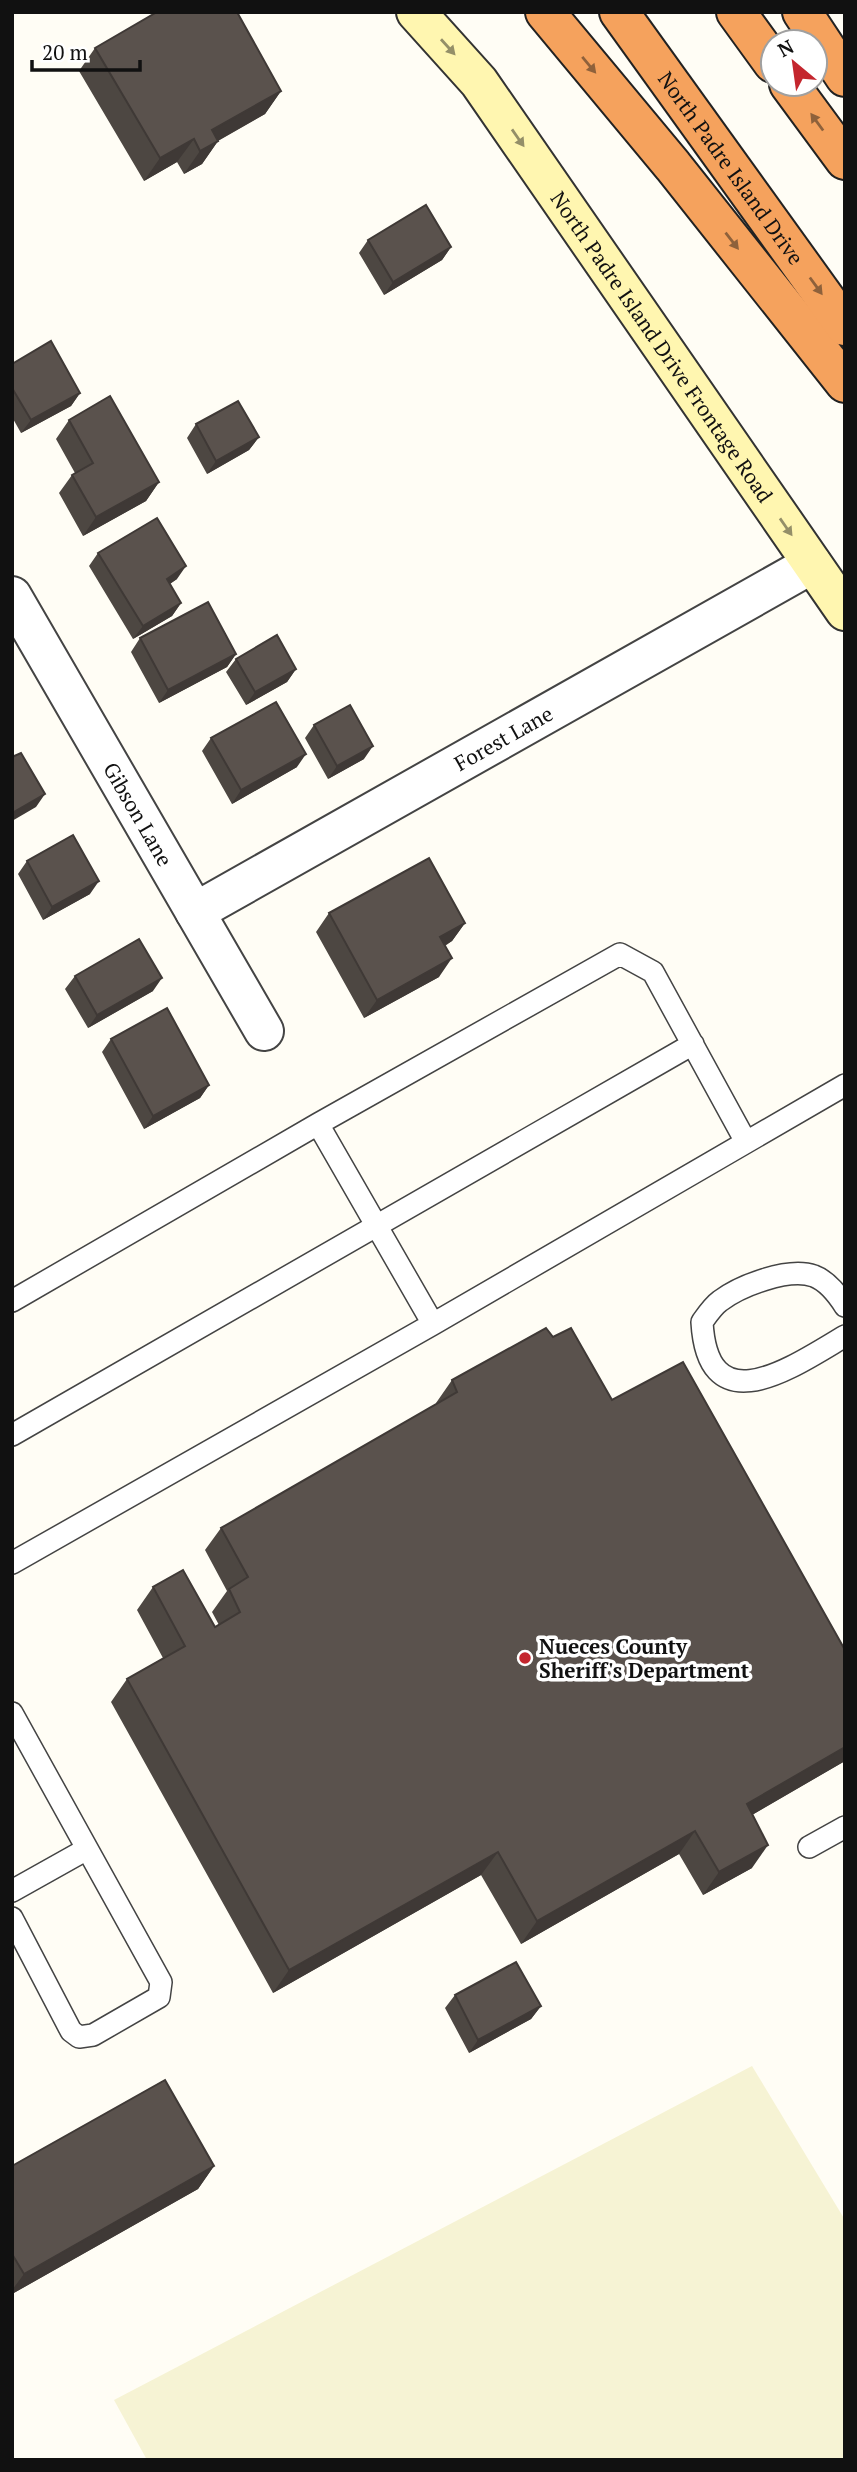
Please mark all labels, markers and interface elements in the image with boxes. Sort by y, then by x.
scale bar [32,28,140,72]
north arrow [759,28,829,98]
text: N [773,33,798,62]
text: 20 m [42,38,88,66]
one-way arrow [439,38,455,55]
one-way arrow [581,56,596,73]
street label: North Padre Island Drive [652,66,810,270]
one-way arrow [810,113,824,131]
one-way arrow [511,129,525,147]
street label: North Padre Island Drive Frontage Road [545,186,780,508]
one-way arrow [725,232,740,250]
one-way arrow [809,277,823,295]
one-way arrow [780,517,793,537]
street label: Forest Lane [449,699,558,777]
street label: Gibson Lane [97,757,179,871]
place label: Nueces County Sheriff's Department [539,1632,750,1684]
marker: Nueces County Sheriff's Department [517,1650,533,1666]

